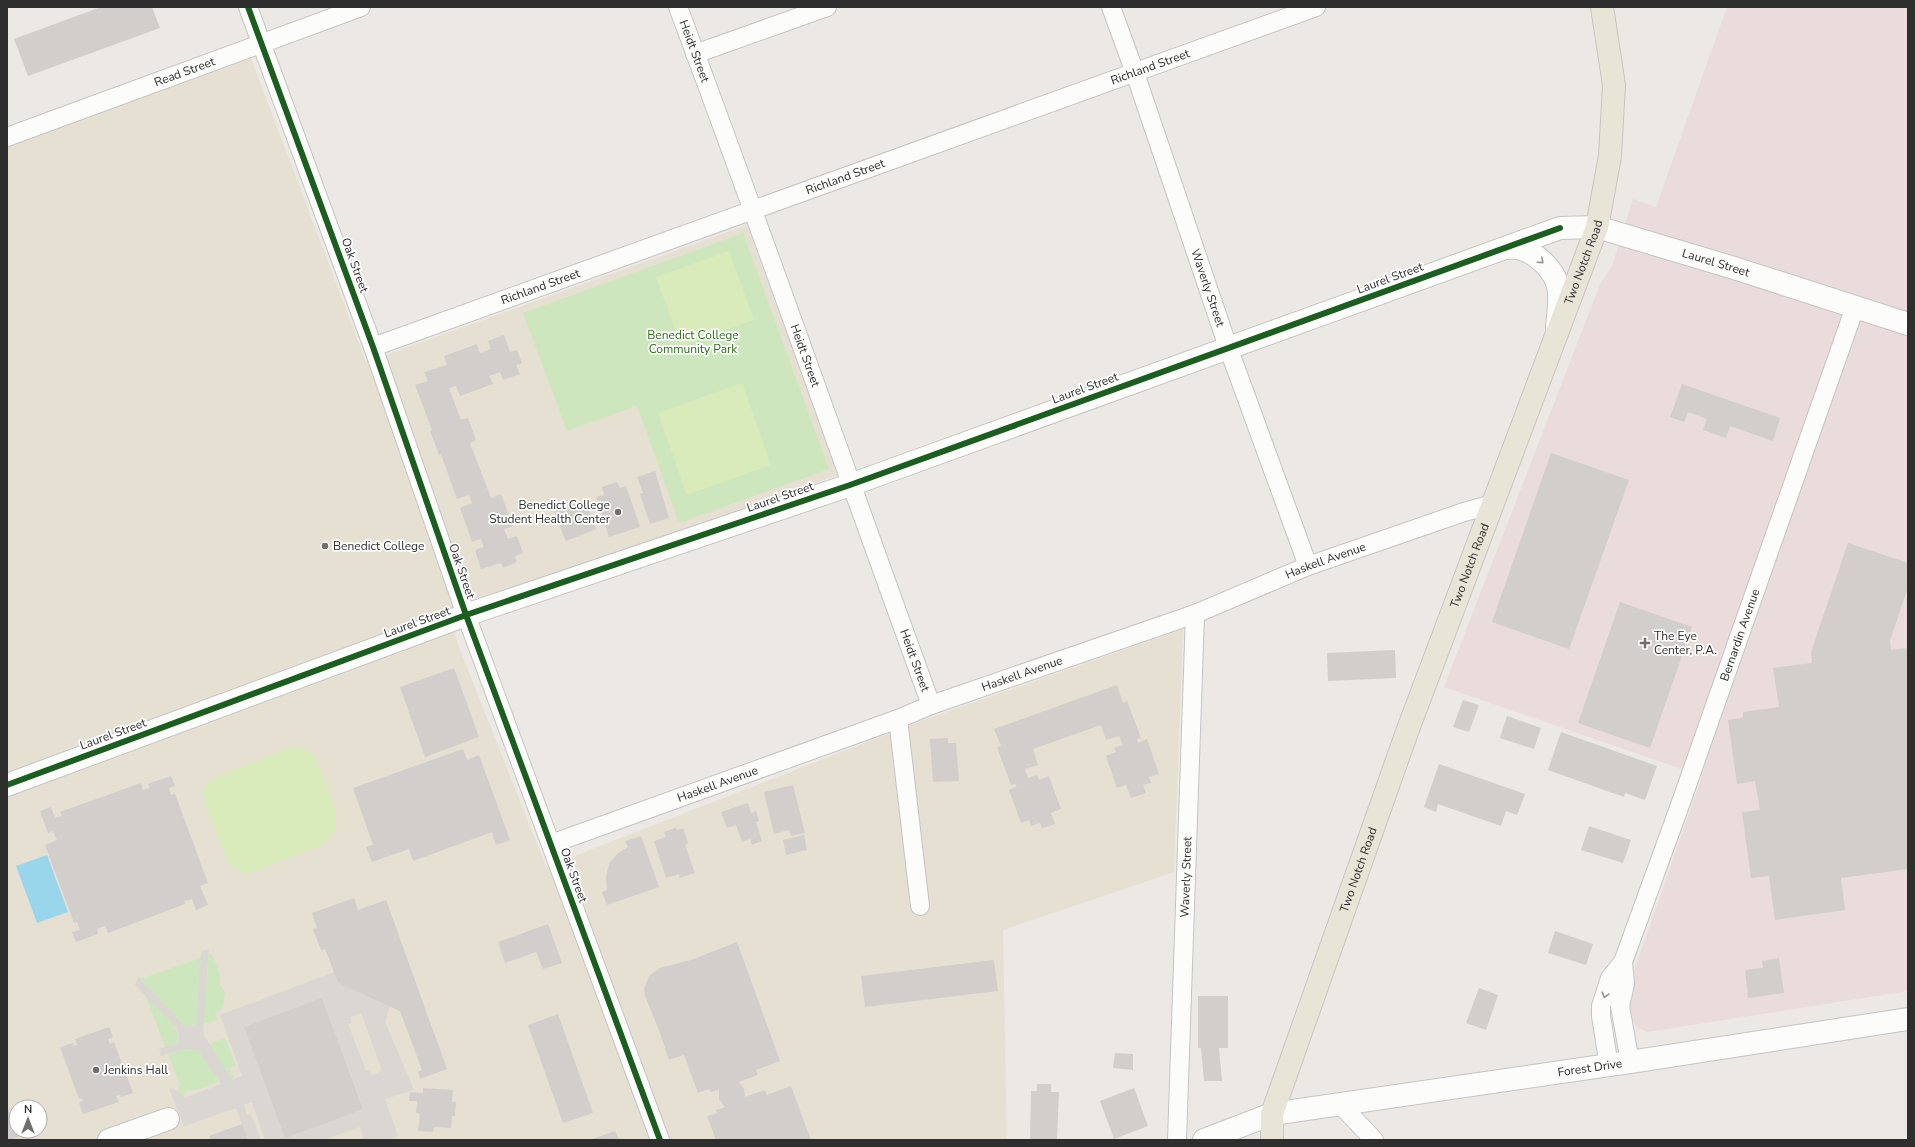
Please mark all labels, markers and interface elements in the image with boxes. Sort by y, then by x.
street label: Heidt Street [676,18,714,85]
street label: Richland Street [1108,45,1192,88]
street label: Read Street [152,53,218,90]
street label: Richland Street [804,155,888,198]
street label: Two Notch Road [1560,219,1606,307]
street label: Oak Street [338,235,373,295]
street label: Laurel Street [1680,245,1752,281]
street label: Waverly Street [1187,247,1229,329]
one-way arrow [1536,256,1544,264]
street label: Laurel Street [1355,258,1426,297]
street label: Richland Street [499,265,583,308]
street label: Heidt Street [787,322,824,390]
park label: Benedict College Community Park [647,327,739,357]
street label: Laurel Street [1050,368,1121,407]
street label: Laurel Street [744,478,816,516]
place label: Benedict College Student Health Center [489,497,611,527]
marker: Benedict College Student Health Center [613,507,623,517]
street label: Two Notch Road [1446,521,1493,610]
place label: Benedict College [333,538,425,554]
street label: Haskell Avenue [1283,539,1368,583]
marker: Benedict College [320,541,330,551]
street label: Oak Street [445,541,479,601]
street label: Bernardin Avenue [1716,587,1763,683]
street label: Laurel Street [382,602,453,641]
street label: Heidt Street [896,627,934,695]
place label: The Eye Center, P.A. [1654,628,1717,658]
marker: The Eye Center, P.A. [1639,637,1651,649]
street label: Haskell Avenue [979,652,1065,695]
street label: Laurel Street [78,714,149,753]
street label: Haskell Avenue [675,762,760,806]
street label: Two Notch Road [1336,825,1381,915]
street label: Waverly Street [1177,836,1195,918]
street label: Oak Street [557,845,592,905]
one-way arrow [1601,992,1609,999]
street label: Forest Drive [1556,1055,1623,1080]
place label: Jenkins Hall [103,1062,169,1078]
marker: Jenkins Hall [91,1065,101,1075]
north arrow [8,1099,48,1139]
text: N [24,1102,32,1117]

